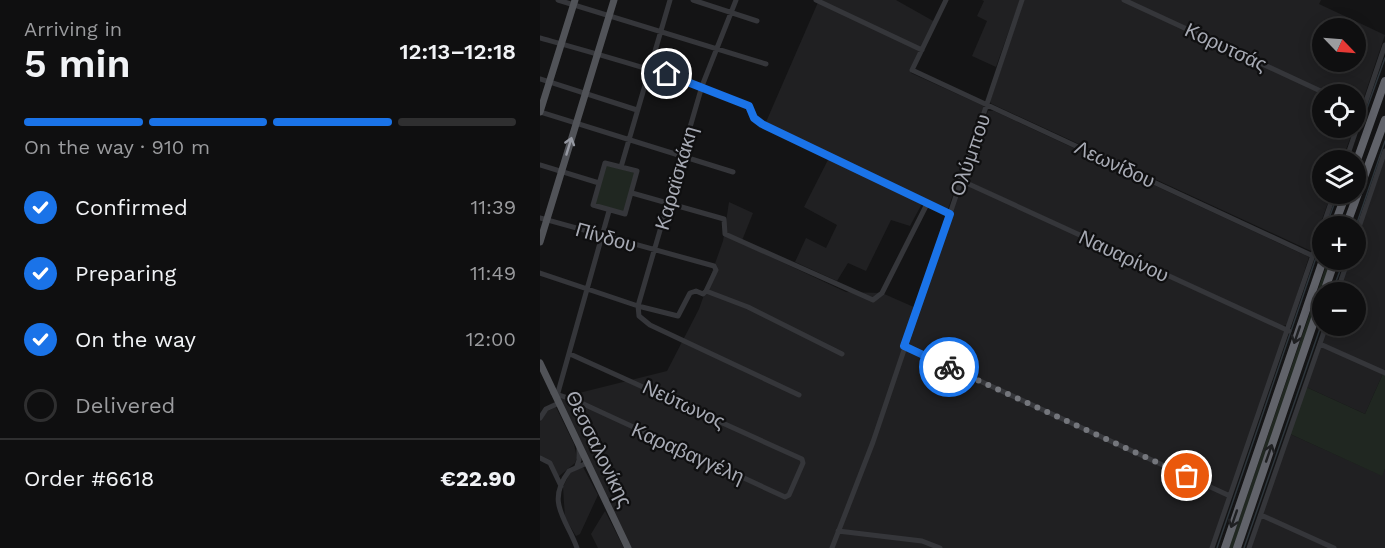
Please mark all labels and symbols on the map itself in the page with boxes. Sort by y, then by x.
street label: Κορυτσάς [1181,18,1271,77]
north arrow [1312,18,1366,72]
pin [641,48,692,99]
street label: Ολύμπου [945,111,995,199]
street label: Καραϊσκάκη [650,123,702,233]
street label: Λεωνίδου [1071,135,1159,193]
one-way arrow [564,137,575,156]
street label: Πίνδου [573,217,639,257]
street label: Ναυαρίνου [1075,225,1173,287]
one-way arrow [1291,325,1302,344]
courier [919,337,979,397]
street label: Νεύτωνος [639,374,729,434]
street label: Θεσσαλονίκης [560,387,638,512]
street label: Καραβαγγέλη [628,417,748,489]
one-way arrow [1265,444,1276,463]
pin [1161,450,1212,501]
one-way arrow [1228,509,1239,528]

